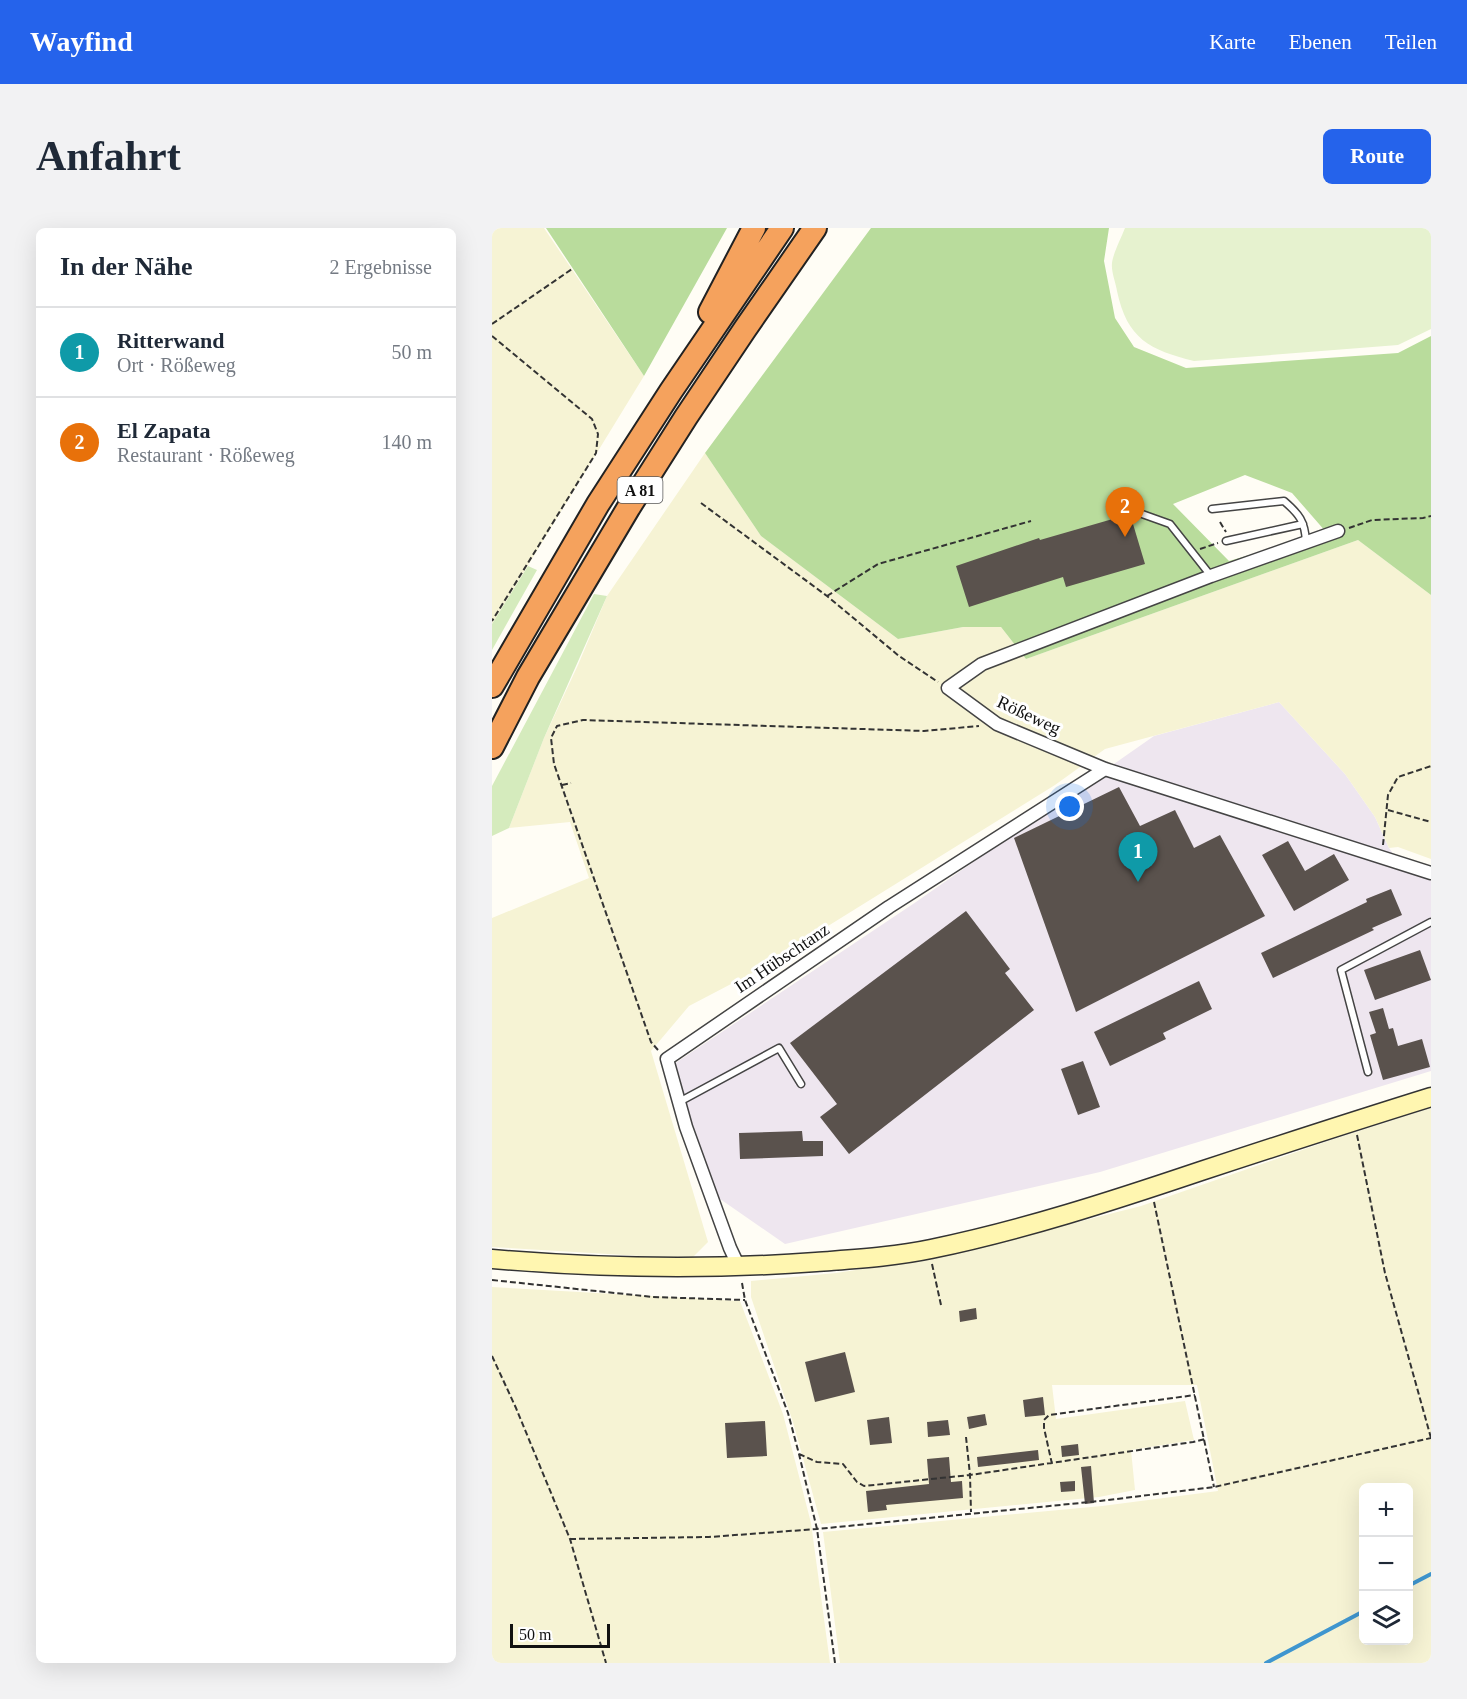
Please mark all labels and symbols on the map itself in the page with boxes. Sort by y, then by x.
road number: A 81 [618,477,662,503]
pin: 2 [1106,488,1144,537]
street label: Rößeweg [994,692,1064,738]
your location [1055,792,1084,821]
pin: 1 [1118,832,1158,882]
street label: Im Hübschtanz [731,919,833,997]
scale bar [510,1621,610,1648]

